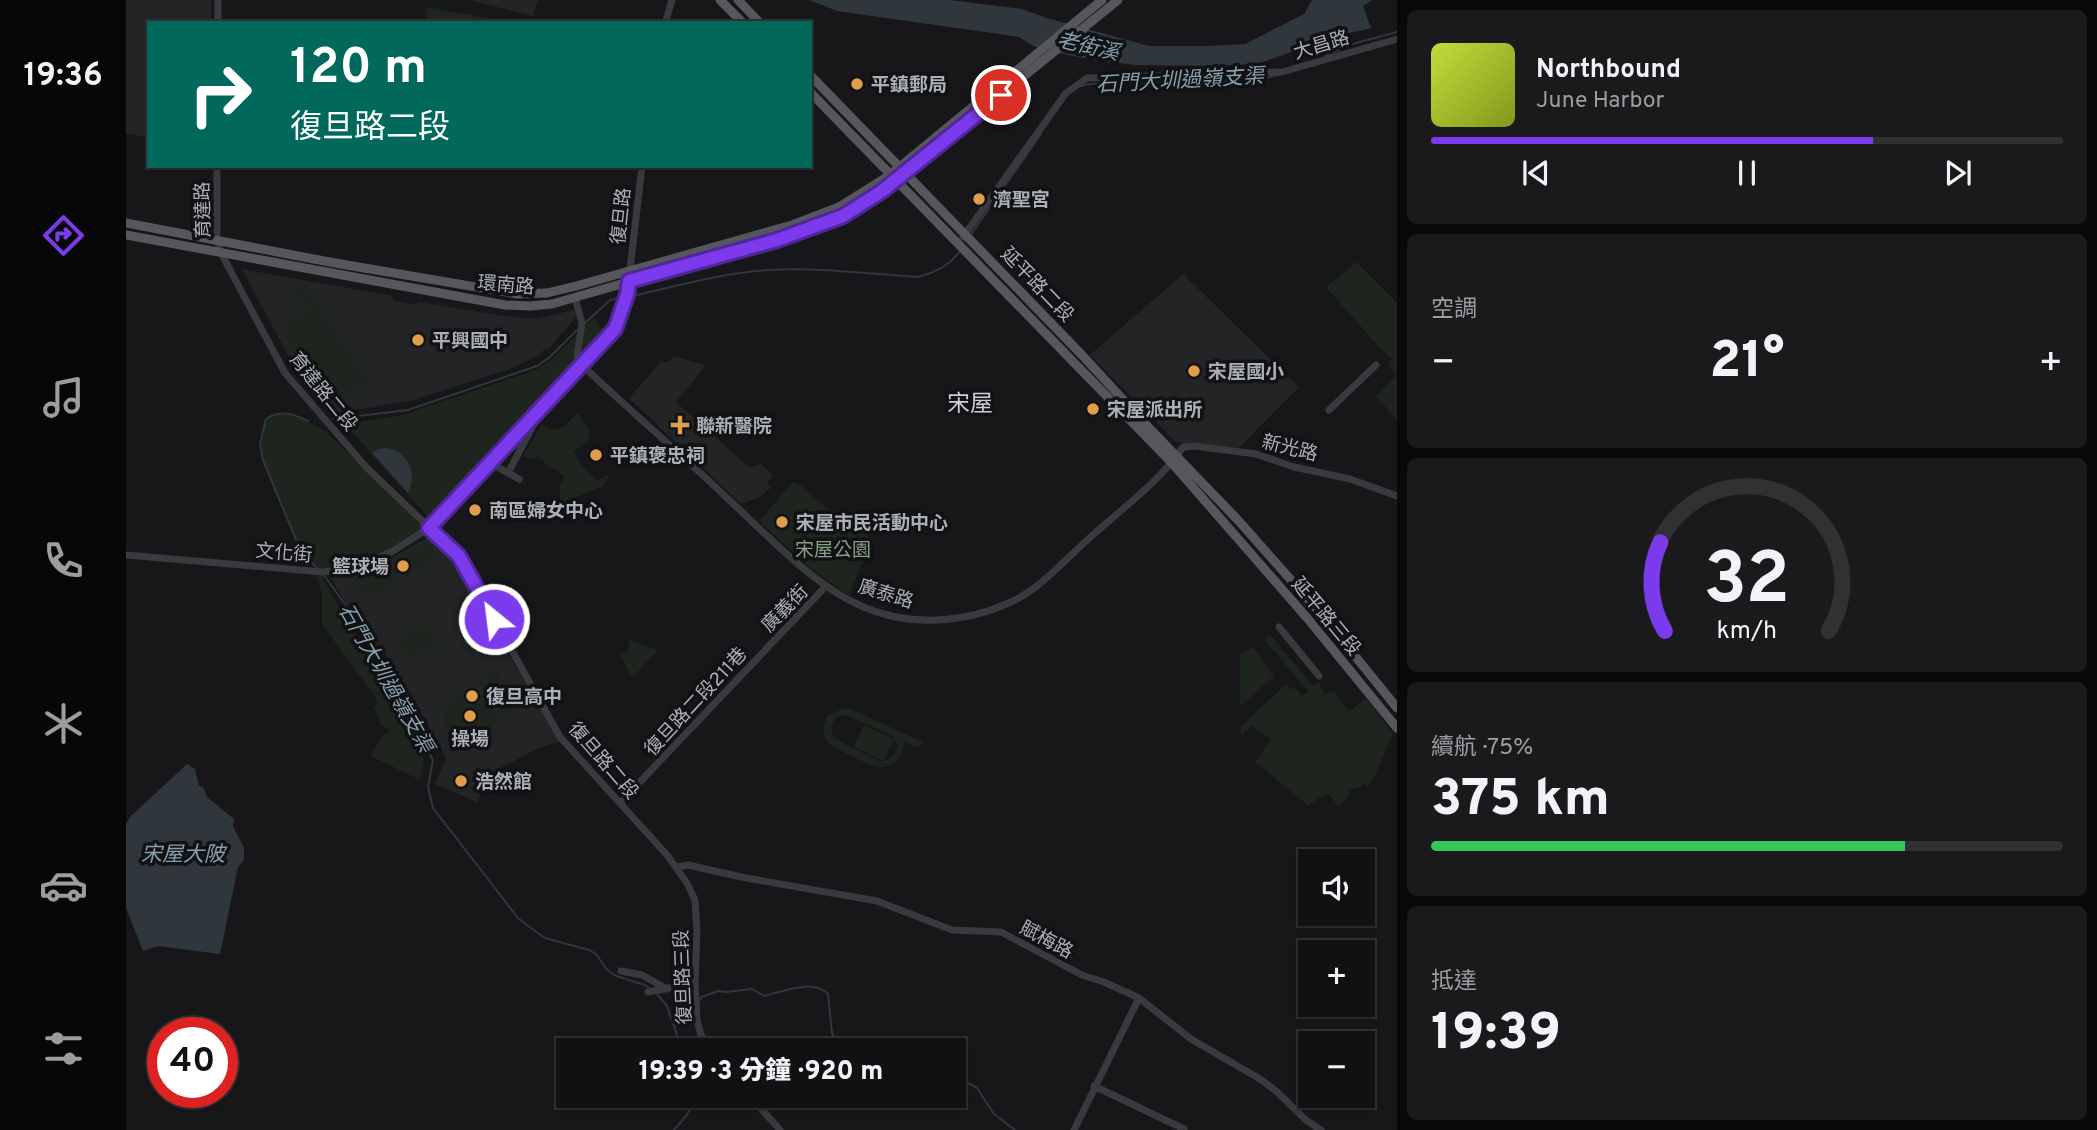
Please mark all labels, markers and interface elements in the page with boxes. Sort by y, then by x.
street label: 大昌路 [1291,26,1352,66]
water label: 老街溪 [1054,27,1124,68]
text: 120 m [290,39,427,101]
icon: right [175,49,266,140]
text: Northbound [1536,54,1681,87]
text: 19:36 [23,57,103,97]
water label: 石門大圳過嶺支渠 [1095,63,1268,99]
pin [971,65,1031,125]
place label: 平鎮郵局 [871,74,947,98]
marker: 平鎮郵局 [849,76,865,92]
icon: arrive [982,76,1020,114]
text: June Harbor [1536,87,1664,116]
text: 復旦路二段 [290,109,450,149]
icon: previous [1517,154,1555,192]
icon: pause [1728,154,1766,192]
icon: next [1939,154,1977,192]
street label: 育達路 [192,181,216,239]
street label: 復旦路 [607,187,637,246]
place label: 濟聖宮 [993,189,1050,213]
marker: 濟聖宮 [971,191,987,207]
icon: directions [39,211,88,260]
street label: 延平路二段 [995,243,1078,328]
street label: 環南路 [476,272,535,300]
text: 空調 [1431,296,1477,325]
place label: 平興國中 [432,330,508,354]
text: 21° [1710,330,1784,396]
marker: 平興國中 [410,332,426,348]
text: − [1431,340,1456,389]
text: + [2038,340,2063,389]
street label: 育達路二段 [283,348,362,437]
place label: 宋屋國小 [1208,361,1284,385]
marker: 宋屋國小 [1186,363,1202,379]
icon: music [39,373,88,422]
district label: 宋屋 [947,391,993,420]
place label: 宋屋派出所 [1107,399,1202,423]
marker: 宋屋派出所 [1085,401,1101,417]
marker: 聯新醫院 [670,415,690,435]
place label: 聯新醫院 [696,415,772,439]
street label: 新光路 [1259,430,1320,467]
place label: 平鎮褒忠祠 [610,445,705,469]
marker: 平鎮褒忠祠 [588,447,604,463]
place label: 南區婦女中心 [489,500,603,524]
marker: 南區婦女中心 [467,502,483,518]
place label: 宋屋市民活動中心 [796,512,948,536]
marker: 宋屋市民活動中心 [774,514,790,530]
icon: phone [39,536,88,585]
text: 32 [1704,537,1790,629]
park label: 宋屋公園 [795,539,871,563]
street label: 文化街 [254,540,313,568]
place label: 籃球場 [332,556,389,580]
marker: 籃球場 [395,558,411,574]
street label: 延平路三段 [1286,573,1365,661]
street label: 廣泰路 [855,575,916,615]
street label: 廣義街 [757,581,814,638]
position arrow [457,582,531,656]
water label: 石門大圳過嶺支渠 [331,599,440,761]
text: km/h [1717,616,1777,648]
street label: 復旦路二段211巷 [640,643,753,762]
place label: 復旦高中 [486,686,562,710]
marker: 復旦高中 [464,688,480,704]
icon: climate [39,699,88,748]
marker: 操場 [462,708,478,724]
street label: 復旦路二段 [562,718,643,805]
place label: 操場 [451,728,489,752]
text: 續航 · 75% [1431,734,1533,763]
text: 375 km [1431,768,1610,834]
place label: 浩然館 [475,771,532,795]
marker: 浩然館 [453,773,469,789]
water label: 宋屋大陂 [141,842,228,869]
map controls [1298,849,1375,1108]
button: sound [1298,849,1375,926]
icon: car [39,861,88,910]
street label: 賦梅路 [1015,917,1077,965]
street label: 復旦路三段 [670,929,698,1025]
button: + [1298,940,1375,1017]
text: 抵達 [1431,968,1477,997]
text: 19:39 [1431,1002,1561,1068]
speed limit sign: 40 [147,1017,238,1108]
icon: filters [39,1024,88,1073]
button: − [1298,1031,1375,1108]
text: 19:39 · 3 分鐘 · 920 m [639,1056,883,1089]

